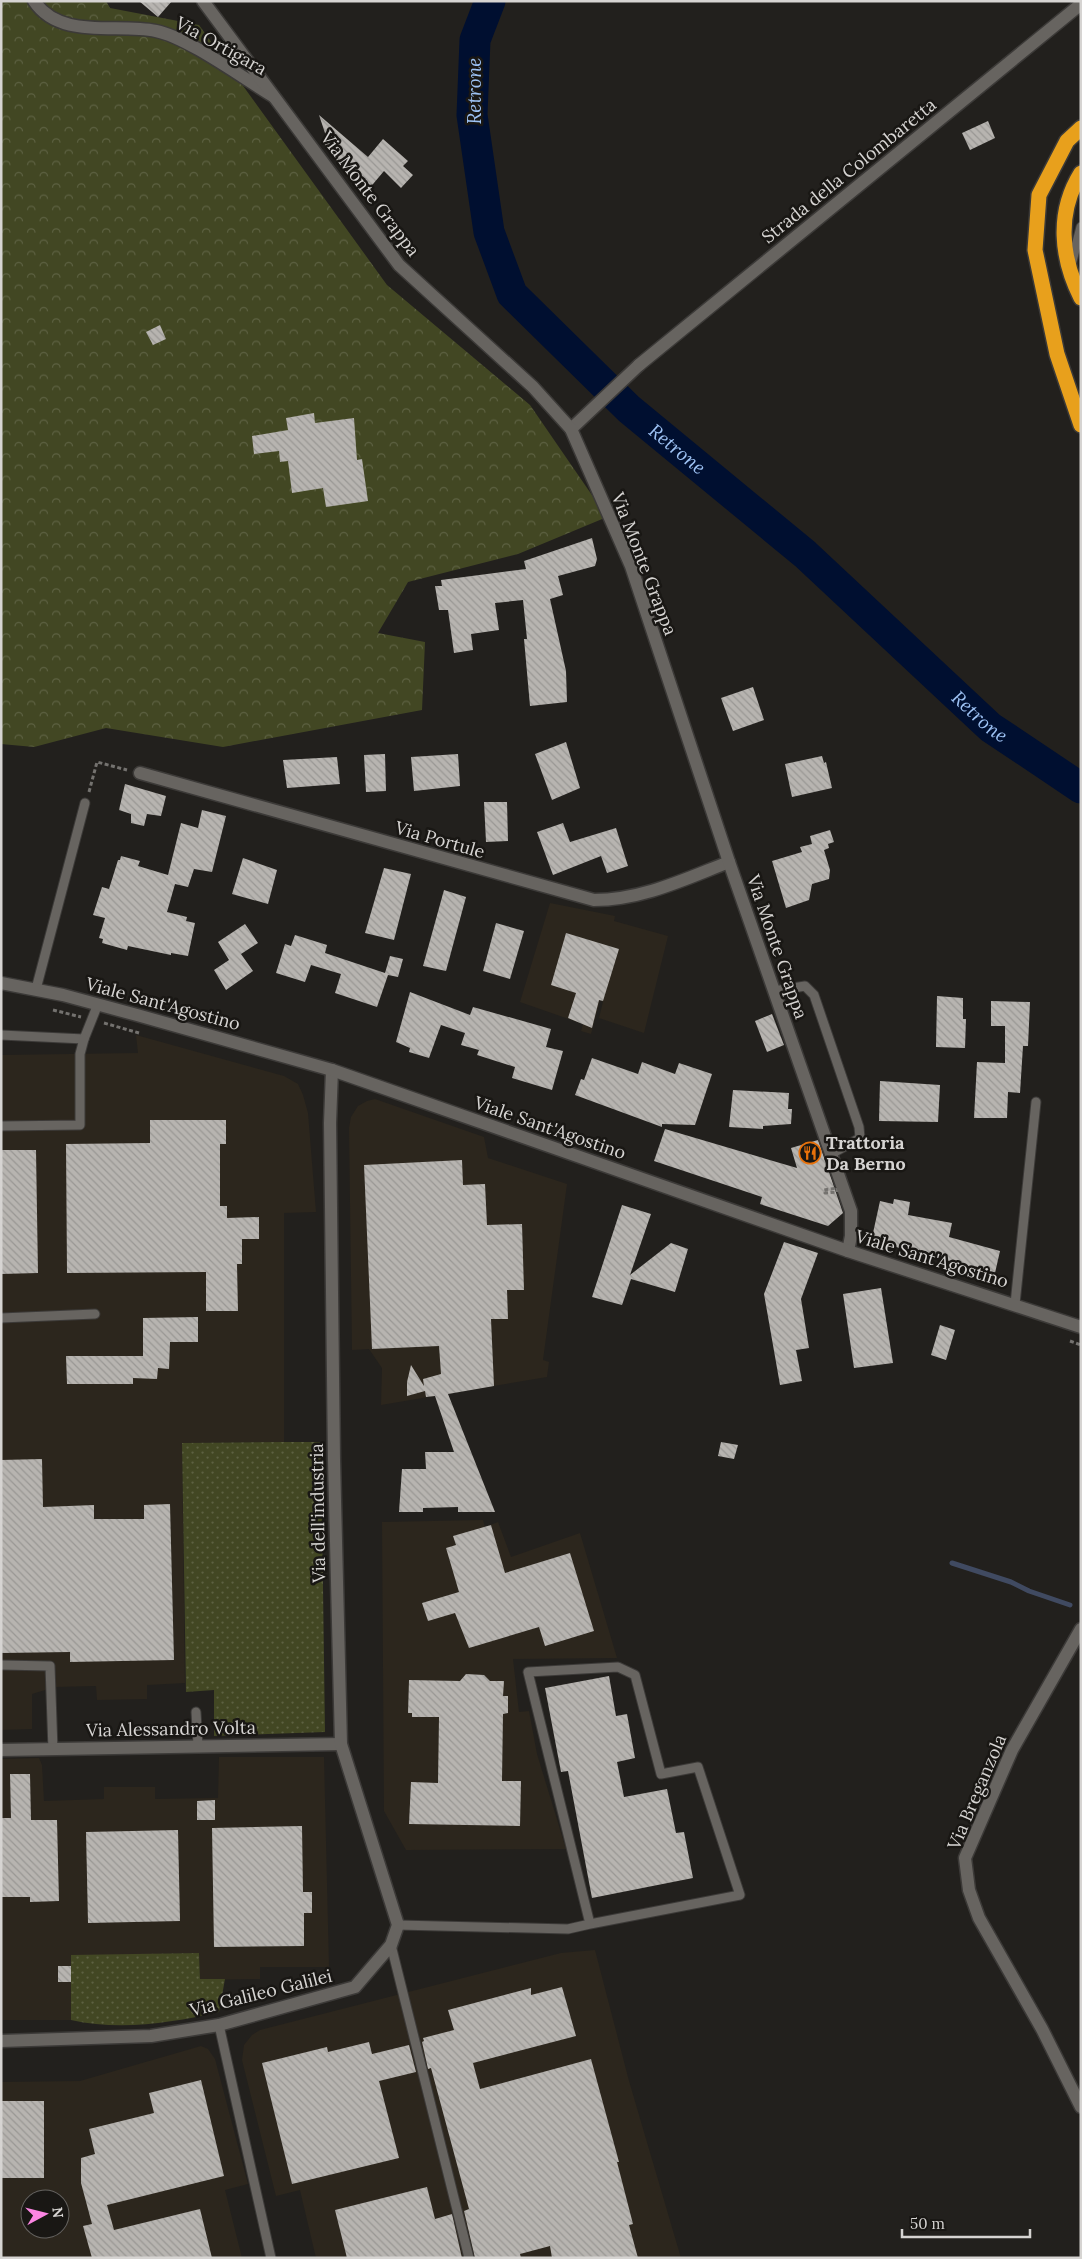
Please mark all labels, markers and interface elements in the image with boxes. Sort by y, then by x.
street label: Via Ortigara [171,11,271,80]
water label: Retrone [462,58,486,124]
street label: Strada della Colombaretta [757,93,941,248]
street label: Via Monte Grappa [315,126,425,261]
water label: Retrone [644,418,711,479]
street label: Via Monte Grappa [606,488,682,639]
water label: Retrone [947,685,1012,747]
street label: Via Portule [392,815,488,863]
street label: Via Monte Grappa [742,871,813,1022]
street label: Viale Sant'Agostino [83,972,243,1035]
street label: Viale Sant'Agostino [470,1090,629,1164]
place label: Trattoria Da Berno [826,1131,906,1175]
restaurant icon: Trattoria Da Berno [798,1141,822,1165]
street label: Viale Sant'Agostino [852,1224,1011,1293]
street label: Via dell'industria [305,1443,330,1584]
street label: Via Alessandro Volta [85,1716,256,1741]
street label: Via Breganzola [942,1731,1011,1854]
street label: Via Galileo Galilei [186,1964,334,2022]
north arrow [20,2189,70,2239]
text: N [48,2206,68,2219]
scale bar [902,2206,1030,2238]
text: 50 m [910,2214,945,2233]

